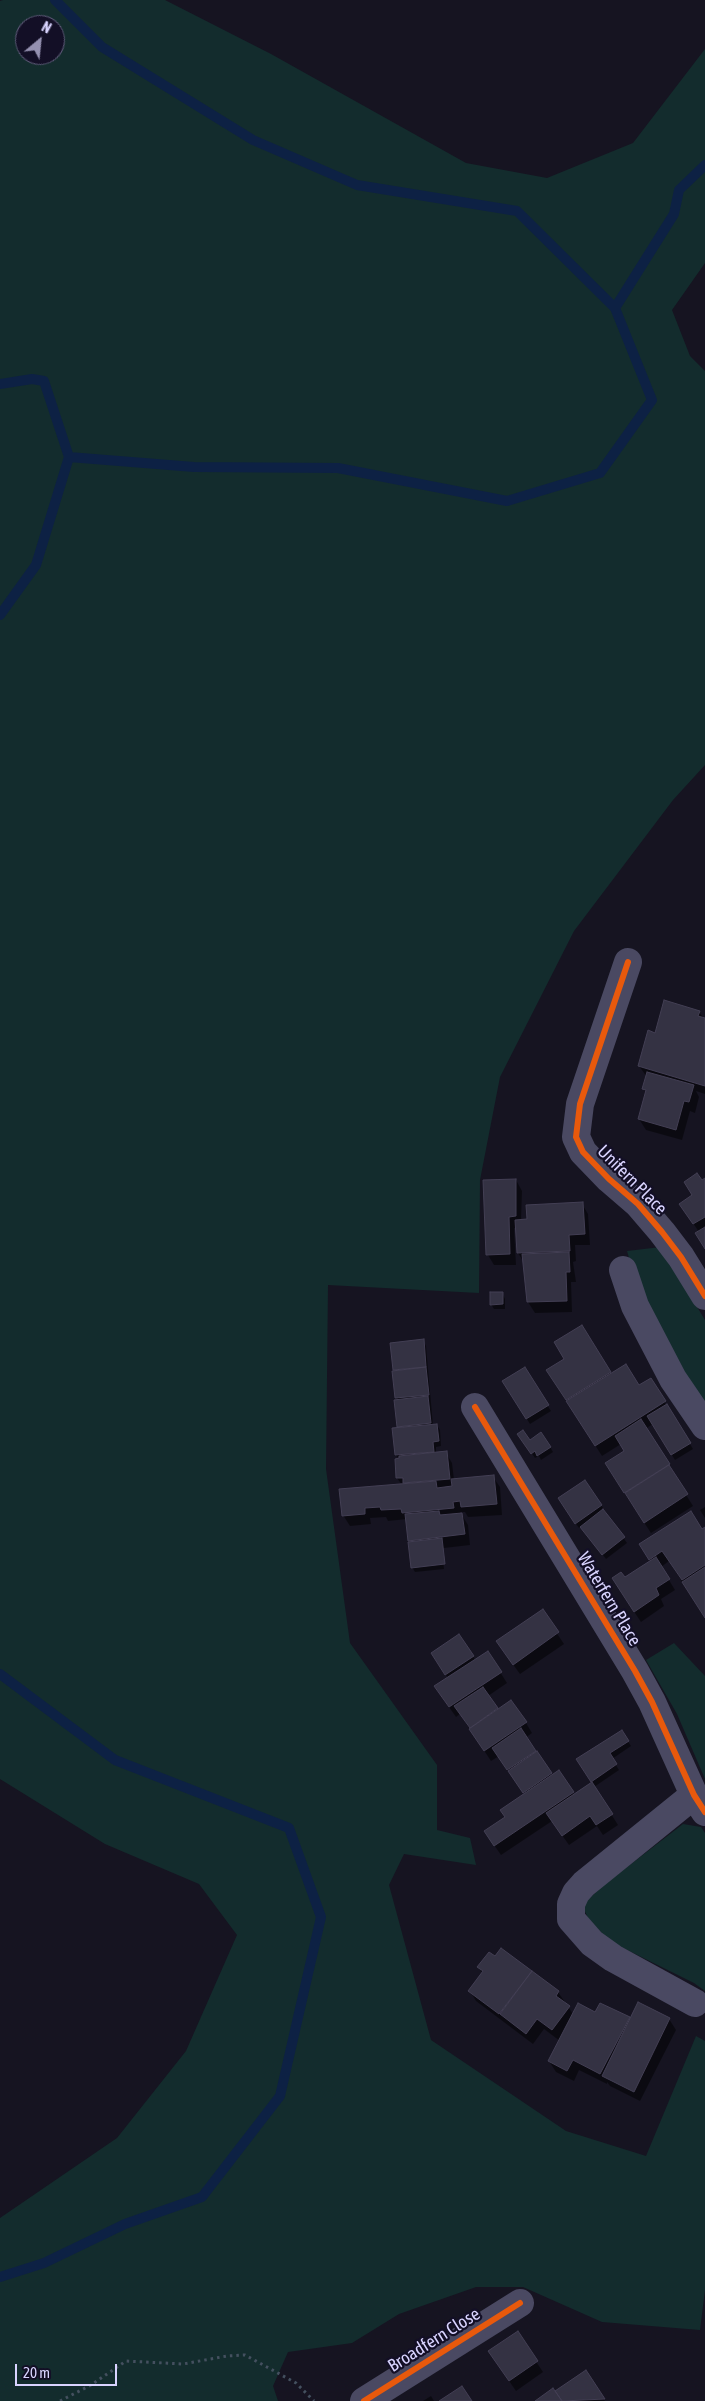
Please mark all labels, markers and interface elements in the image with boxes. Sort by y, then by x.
north arrow [15,15,65,65]
text: N [39,19,54,37]
street label: Unifern Place [593,1141,671,1219]
street label: Waterfern Place [573,1548,645,1650]
street label: Broadfern Close [384,2303,484,2377]
scale bar [18,2354,120,2386]
text: 20 m [23,2364,50,2381]

